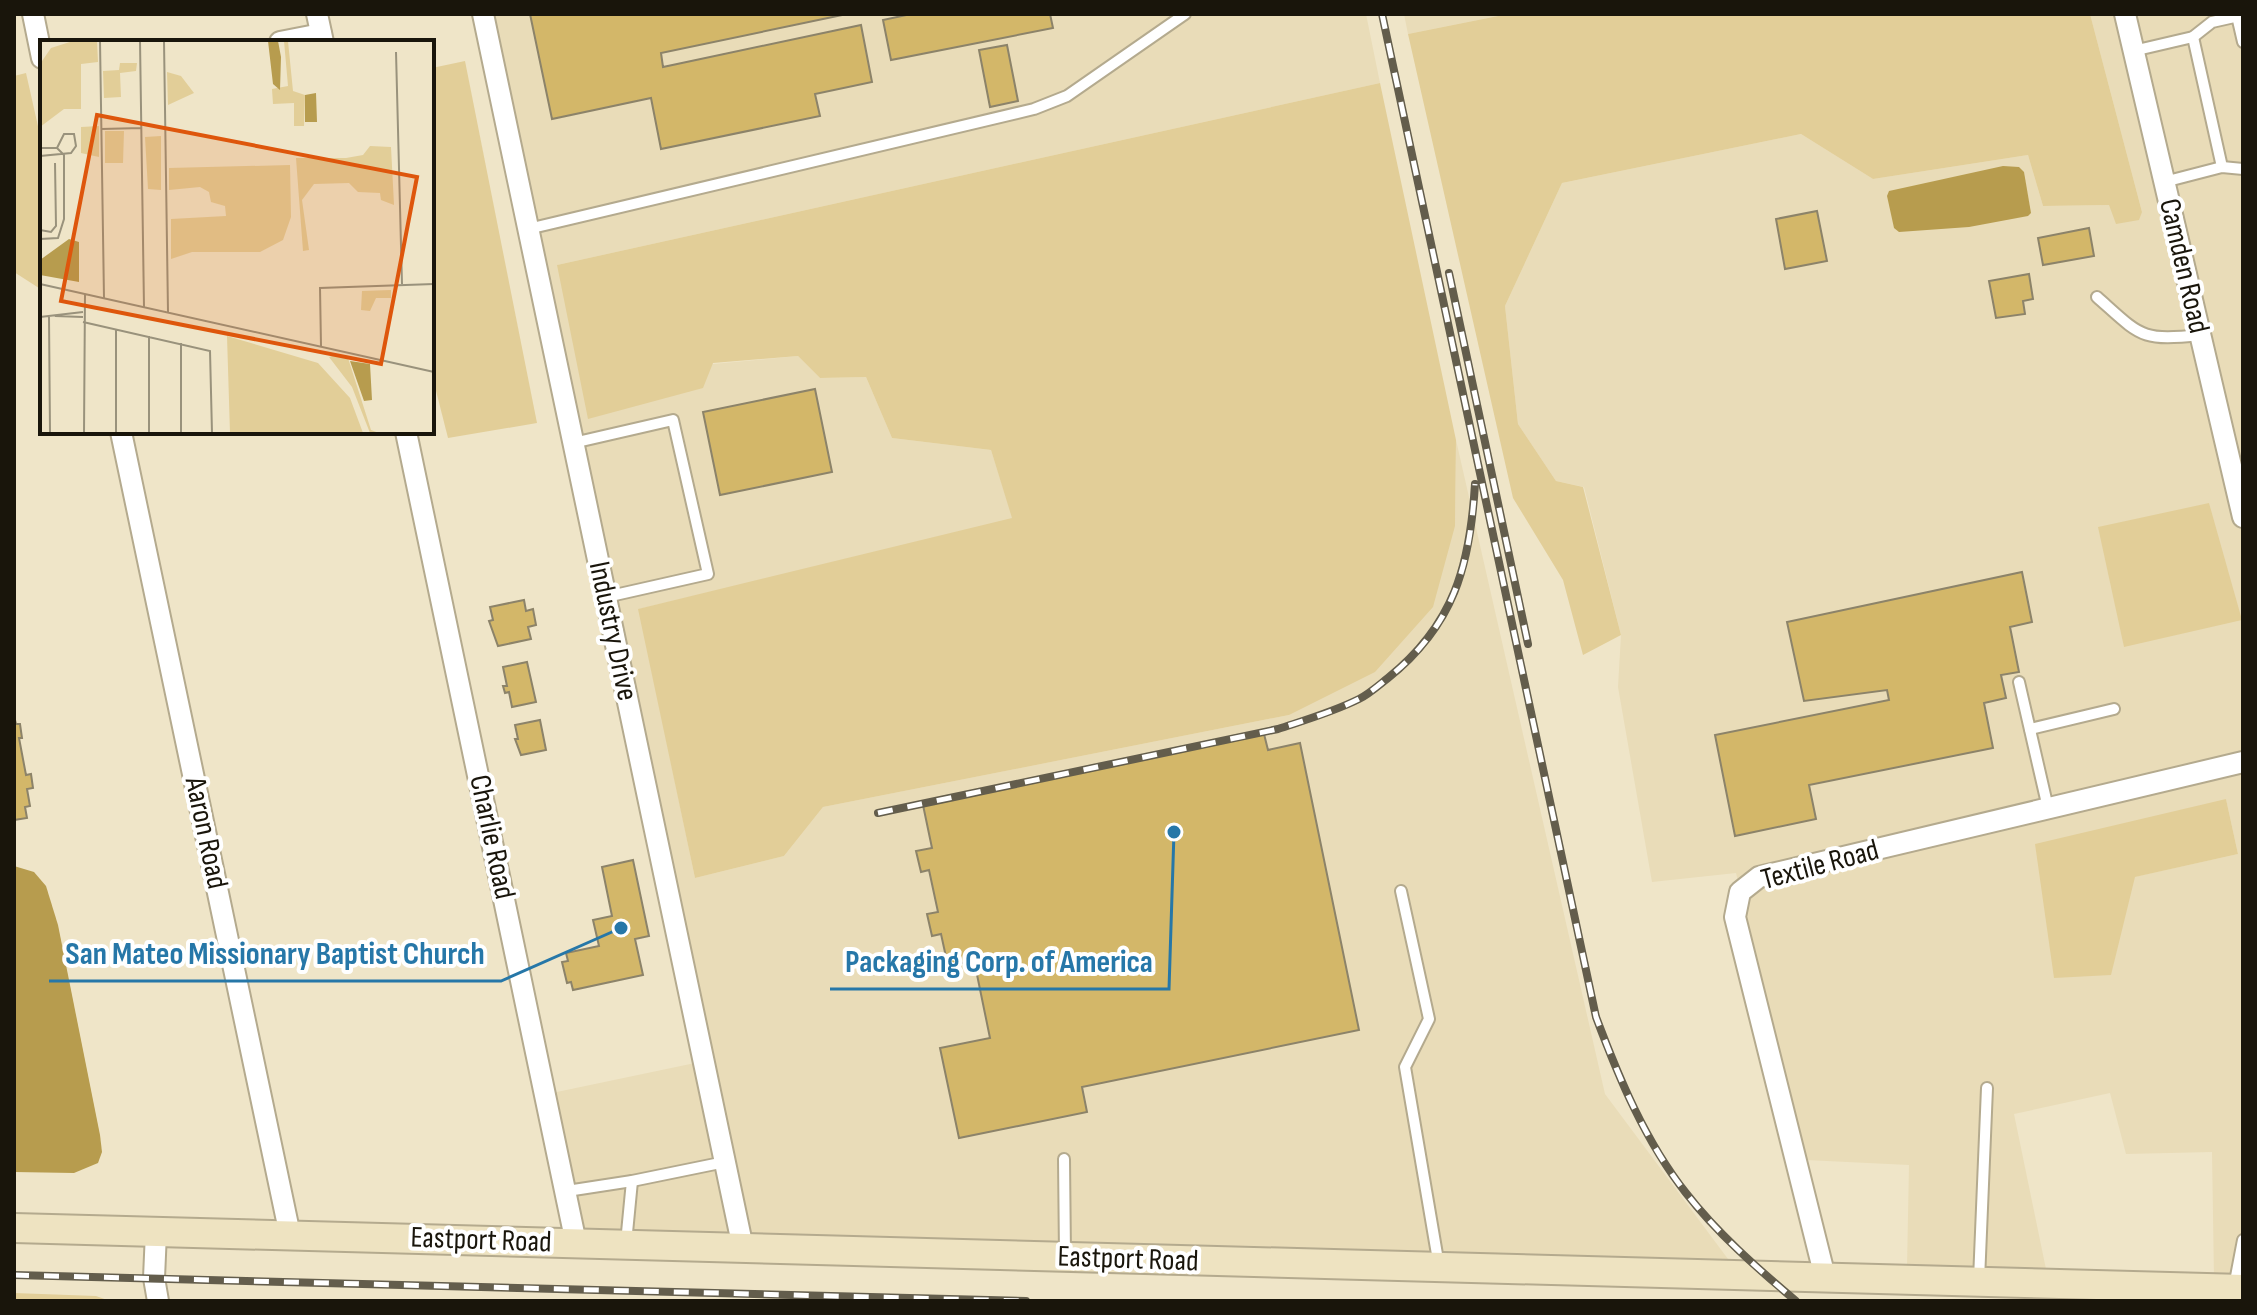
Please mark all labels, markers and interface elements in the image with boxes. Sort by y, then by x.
inset map [40,40,434,434]
street label: Camden Road [2151,195,2217,337]
street label: Industry Drive [581,558,645,704]
street label: Charlie Road [461,772,523,902]
street label: Aaron Road [176,773,235,892]
street label: Textile Road [1757,832,1883,898]
callout: San Mateo Missionary Baptist Church [49,925,501,981]
callout: Packaging Corp. of America [830,933,1169,989]
text: San Mateo Missionary Baptist Church [65,935,485,974]
text: Packaging Corp. of America [845,943,1153,982]
street label: Eastport Road [410,1220,552,1260]
street label: Eastport Road [1057,1239,1199,1279]

